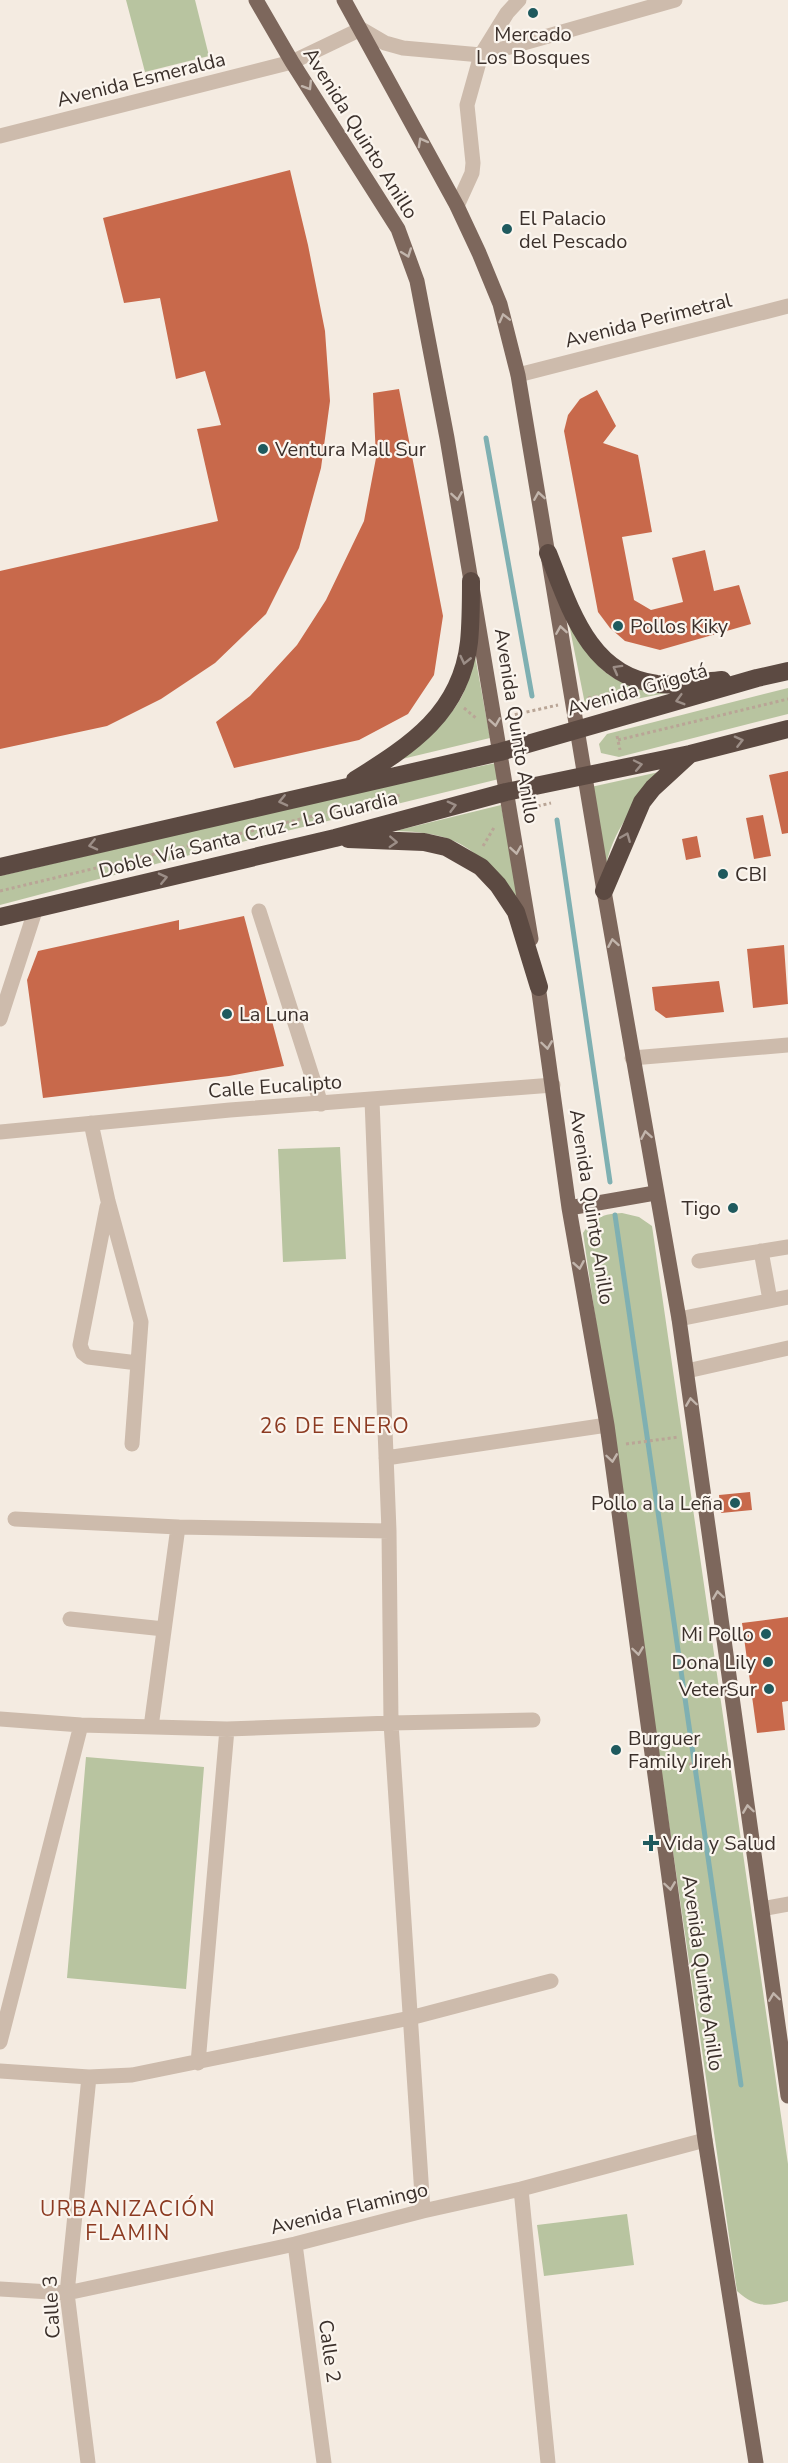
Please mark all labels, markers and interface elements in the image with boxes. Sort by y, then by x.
marker: Mercado Los Bosques [526,6,540,20]
place label: Mercado Los Bosques [476,21,590,71]
street label: Avenida Quinto Anillo [297,42,424,224]
street label: Avenida Esmeralda [54,45,228,113]
one-way arrow [300,80,312,90]
one-way arrow [418,138,429,148]
place label: El Palacio del Pescado [519,205,627,255]
marker: El Palacio del Pescado [500,222,514,236]
one-way arrow [400,247,413,258]
street label: Avenida Perimetral [562,287,735,354]
one-way arrow [498,314,511,324]
place label: Ventura Mall Sur [274,436,426,463]
marker: Ventura Mall Sur [256,442,270,456]
one-way arrow [450,491,463,501]
one-way arrow [533,491,545,500]
place label: Pollos Kiky [630,613,729,640]
marker: Pollos Kiky [611,619,625,633]
street label: Avenida Quinto Anillo [488,626,545,826]
one-way arrow [555,626,568,636]
one-way arrow [459,655,472,665]
street label: Avenida Grigotá [564,657,711,722]
one-way arrow [613,665,623,676]
one-way arrow [675,693,686,705]
one-way arrow [488,717,500,727]
one-way arrow [733,736,744,748]
one-way arrow [632,759,642,772]
street label: Doble Vía Santa Cruz - La Guardia [96,784,400,885]
one-way arrow [279,794,289,807]
one-way arrow [447,801,457,814]
one-way arrow [619,832,631,843]
one-way arrow [388,835,397,848]
one-way arrow [89,837,99,850]
one-way arrow [509,844,522,854]
place label: CBI [735,861,767,888]
marker: CBI [716,867,730,881]
one-way arrow [157,872,167,885]
one-way arrow [607,938,620,948]
place label: La Luna [239,1001,309,1028]
marker: La Luna [220,1007,234,1021]
one-way arrow [541,1040,553,1049]
street label: Calle Eucalipto [207,1068,343,1105]
street label: Avenida Quinto Anillo [563,1107,620,1307]
one-way arrow [640,1130,652,1139]
place label: Tigo [681,1195,721,1222]
marker: Tigo [726,1201,740,1215]
one-way arrow [572,1260,585,1270]
one-way arrow [685,1397,698,1407]
district label: 26 DE ENERO [260,1412,410,1440]
one-way arrow [605,1453,617,1462]
place label: Pollo a la Leña [591,1490,723,1517]
marker: Pollo a la Leña [728,1496,742,1510]
one-way arrow [712,1591,724,1600]
place label: Mi Pollo [681,1621,754,1648]
marker: Mi Pollo [759,1627,773,1641]
one-way arrow [631,1646,643,1655]
place label: Dona Lily [671,1649,757,1676]
marker: Dona Lily [761,1655,775,1669]
place label: VeterSur [677,1676,757,1703]
marker: VeterSur [762,1682,776,1696]
place label: Burguer Family Jireh [628,1725,732,1775]
marker: Burguer Family Jireh [609,1743,623,1757]
one-way arrow [742,1805,754,1814]
place label: Vida y Salud [662,1830,776,1857]
marker: Vida y Salud [644,1836,658,1850]
street label: Avenida Quinto Anillo [675,1873,730,2073]
one-way arrow [663,1881,675,1890]
one-way arrow [769,1992,781,2001]
street label: Avenida Flamingo [267,2176,431,2241]
district label: URBANIZACIÓN FLAMIN [40,2195,216,2247]
street label: Calle 3 [36,2275,67,2339]
street label: Calle 2 [312,2318,347,2384]

